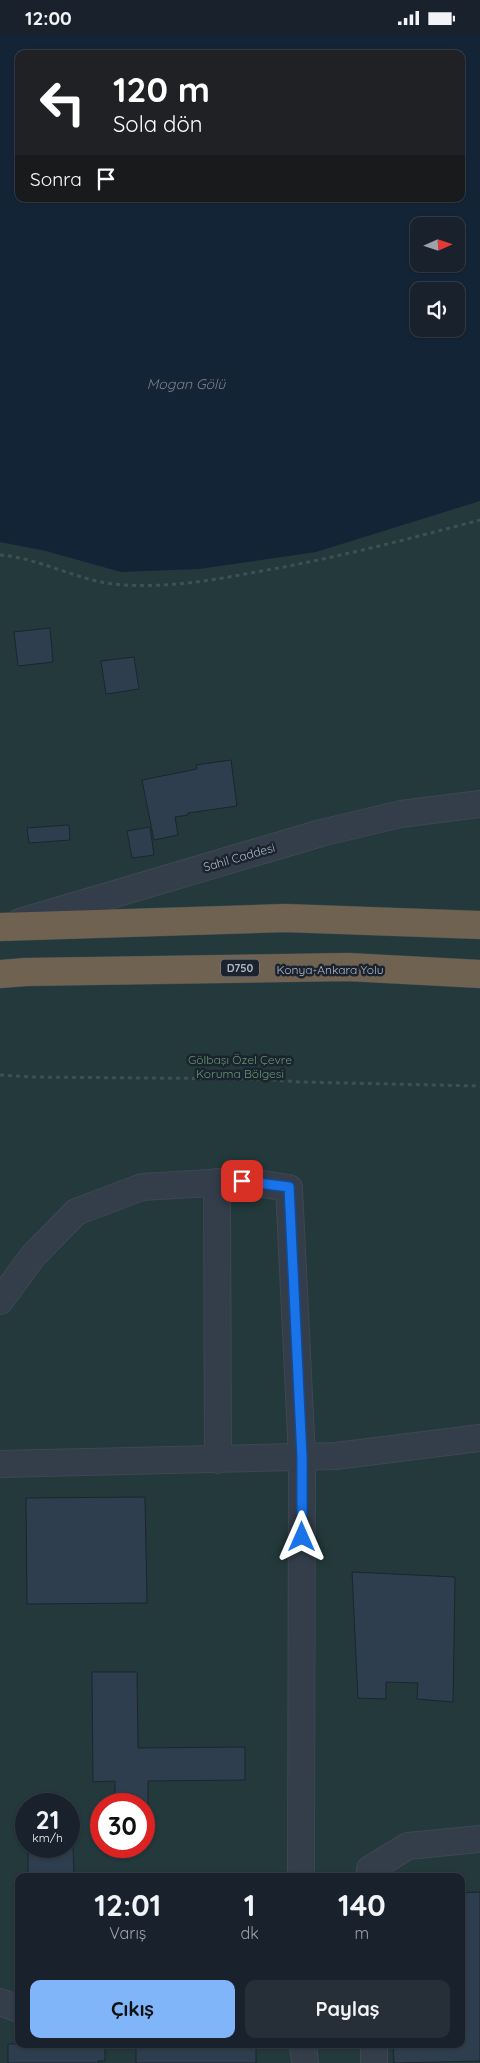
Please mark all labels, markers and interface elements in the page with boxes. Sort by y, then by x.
text: 12:00 [25,6,72,30]
text: 120 m [113,67,210,111]
icon: left [30,70,95,135]
text: Sola dön [113,110,202,138]
icon: arrive [92,165,120,193]
text: Sonra [30,167,82,191]
north arrow [410,217,465,273]
map controls [410,217,465,337]
button: sound [410,282,465,337]
water label: Mogan Gölü [147,375,226,393]
street label: Sahil Caddesi [201,840,277,874]
road number: D750 [221,959,259,976]
street label: Konya-Ankara Yolu [276,962,384,977]
park label: Gölbaşı Özel Çevre Koruma Bölgesi [188,1052,292,1081]
pin [221,1160,263,1202]
icon: arrive [228,1167,256,1195]
position arrow [275,1510,327,1562]
speed limit sign: 30 [90,1793,155,1858]
text: 21 [36,1804,59,1835]
text: km/h [32,1830,63,1845]
text: 12:01 [94,1886,161,1924]
text: 1 [244,1886,255,1924]
text: 140 [338,1886,386,1924]
text: Varış [109,1923,146,1943]
text: dk [241,1923,259,1943]
text: m [355,1923,369,1943]
button: Çıkış [30,1980,235,2038]
button: Paylaş [245,1980,450,2038]

